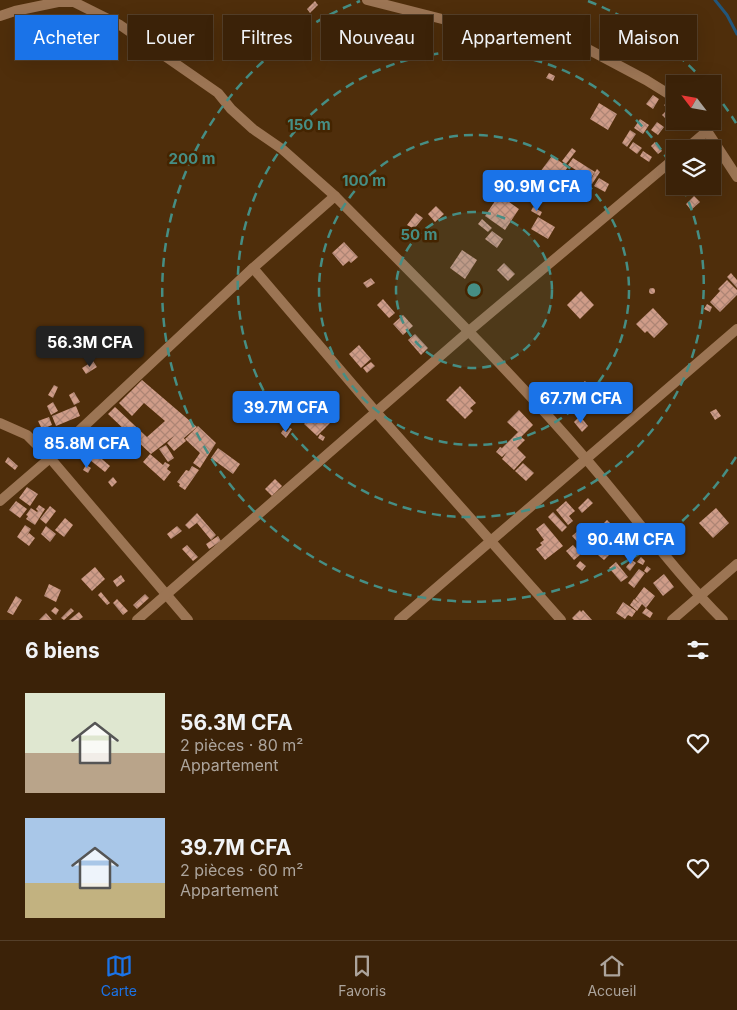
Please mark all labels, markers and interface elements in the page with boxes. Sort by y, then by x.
chip: Acheter [15,15,118,60]
chip: Louer [128,15,213,60]
chip: Filtres [223,15,311,60]
chip: Nouveau [321,15,433,60]
chip: Appartement [443,15,590,60]
chip: Maison [600,15,697,60]
north arrow [666,75,721,130]
map controls [666,75,721,195]
text: 150 m [287,115,331,134]
button: layers [666,140,721,195]
text: 200 m [169,149,215,168]
pin: 90.9M CFA [480,170,594,212]
text: 100 m [342,171,386,190]
text: 90.9M CFA [494,176,580,196]
text: 50 m [401,225,437,244]
centre of rings [465,281,483,299]
pin: 56.3M CFA [33,326,147,368]
text: 56.3M CFA [47,332,133,352]
pin: 67.7M CFA [524,382,638,424]
text: 67.7M CFA [540,388,622,408]
pin: 39.7M CFA [229,390,343,433]
text: 39.7M CFA [244,397,328,417]
pin: 85.8M CFA [30,426,144,469]
text: 85.8M CFA [44,433,130,453]
pin: 90.4M CFA [574,522,688,565]
text: 90.4M CFA [587,529,675,549]
icon: filters [684,636,712,664]
text: 6 biens [25,638,100,663]
text: 56.3M CFA [180,710,293,735]
icon: home [65,713,125,773]
icon: heart [684,729,712,757]
text: 2 pièces · 80 m² [180,735,303,755]
text: Appartement [180,755,278,775]
text: 39.7M CFA [180,835,291,860]
icon: home [65,838,125,898]
icon: heart [684,854,712,882]
text: 2 pièces · 60 m² [180,860,303,880]
text: Appartement [180,880,278,900]
tab: Carte [101,952,137,999]
tab: Favoris [338,952,386,999]
tab: Accueil [587,952,636,999]

